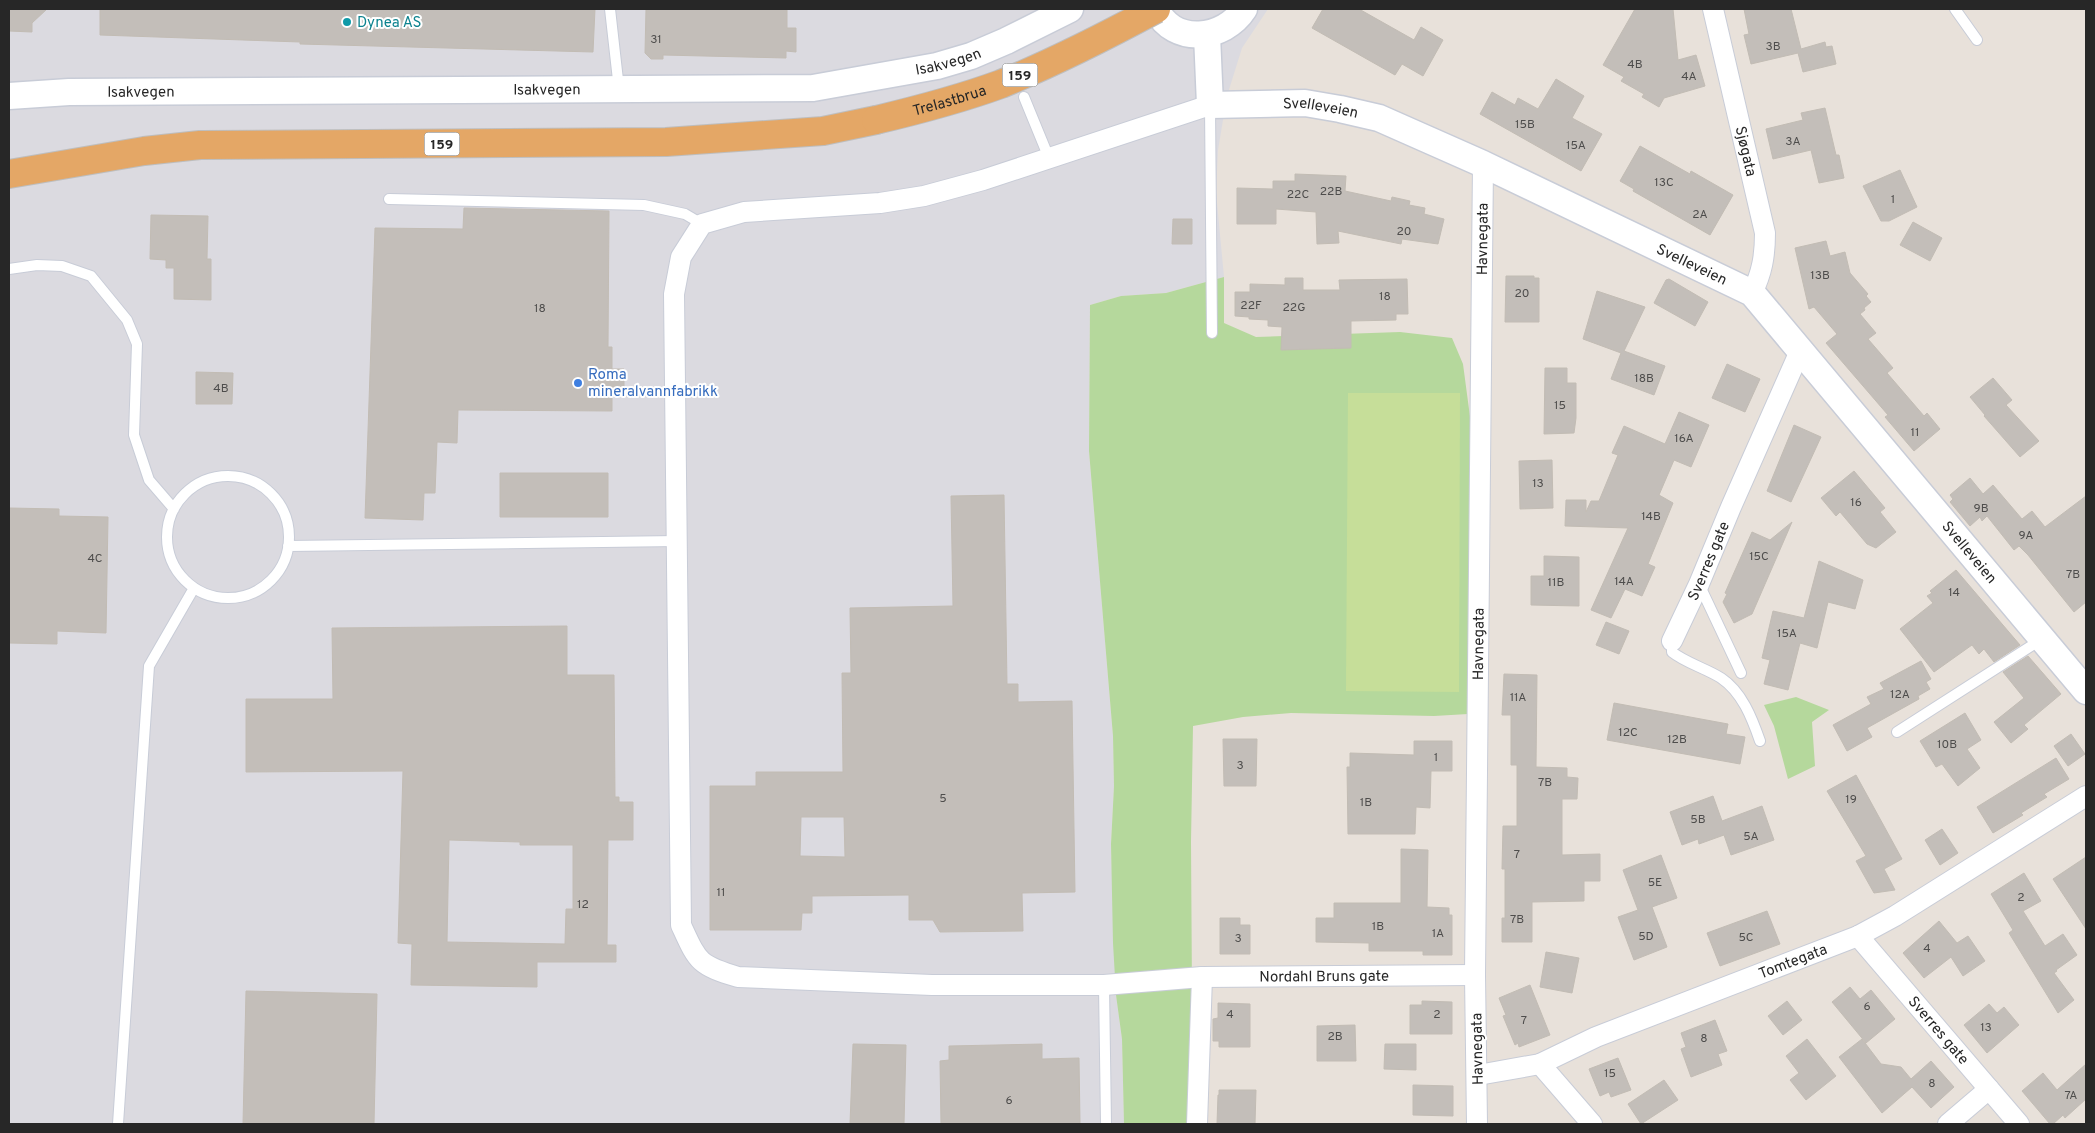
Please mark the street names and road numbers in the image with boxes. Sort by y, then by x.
street label: Isakvegen [914,45,985,81]
road number: 159 [1002,64,1038,86]
street label: Isakvegen [513,81,581,101]
street label: Trelastbrua [911,82,989,121]
street label: Isakvegen [107,83,175,103]
street label: Svelleveien [1283,95,1360,124]
street label: Sjøgata [1730,125,1760,179]
road number: 159 [424,132,460,156]
street label: Havnegata [1474,203,1494,275]
street label: Svelleveien [1653,240,1730,291]
street label: Svelleveien [1937,518,2000,588]
street label: Sverres gate [1684,519,1735,604]
street label: Havnegata [1470,608,1490,680]
street label: Tomtegata [1756,941,1830,984]
street label: Nordahl Bruns gate [1259,968,1389,988]
street label: Sverres gate [1903,993,1972,1069]
street label: Havnegata [1468,1013,1489,1085]

